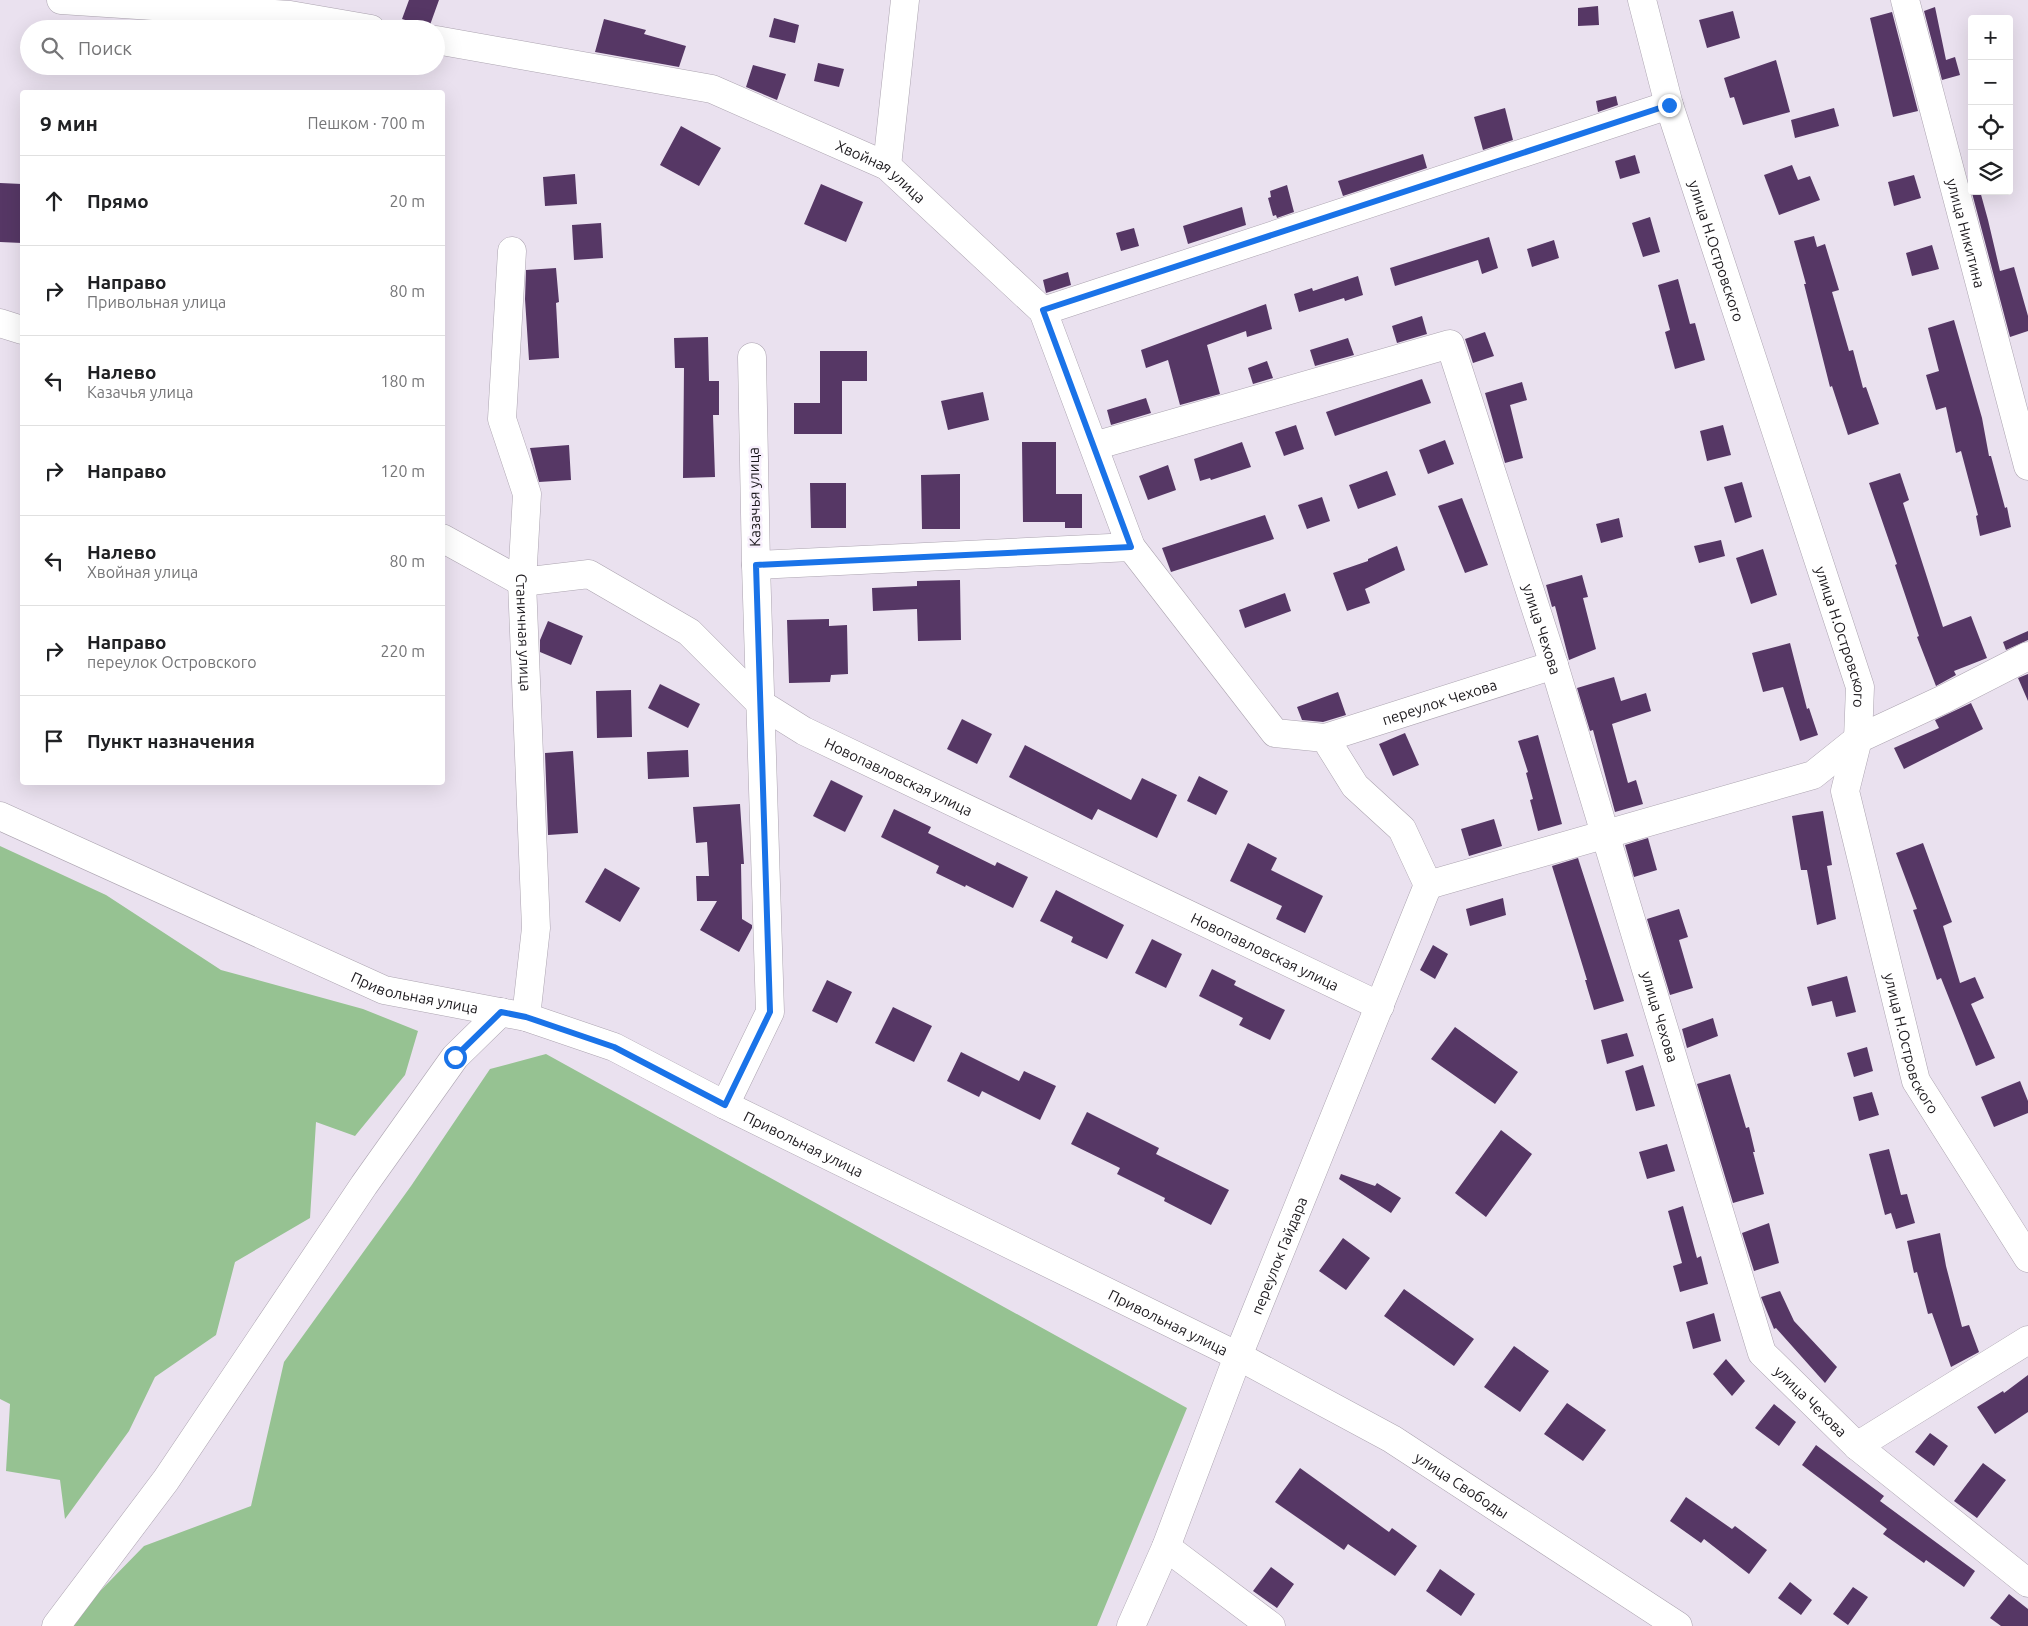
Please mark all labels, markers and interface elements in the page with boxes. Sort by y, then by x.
map controls [1968,15,2013,195]
button: + [1968,15,2013,60]
search box [20,20,445,75]
icon: search [38,34,66,62]
text: Поиск [78,37,132,59]
button: − [1968,60,2013,105]
route end [1658,94,1681,117]
button: locate [1968,105,2013,150]
text: 9 мин [40,111,98,135]
text: Пешком · 700 m [307,114,425,132]
street label: Хвойная улица [834,136,929,206]
button: layers [1968,150,2013,195]
street label: улица Никитина [1944,176,1989,290]
street label: улица Н.Островского [1686,178,1748,324]
icon: ahead [40,187,68,215]
text: Прямо [87,190,149,212]
text: 20 m [389,192,425,210]
text: Направо [87,271,167,293]
icon: right [40,277,68,305]
text: 80 m [389,282,425,300]
text: Привольная улица [87,293,226,311]
text: Налево [87,361,156,383]
icon: left [40,367,68,395]
text: 180 m [380,372,425,390]
text: Казачья улица [87,383,194,401]
street label: Казачья улица [745,447,763,547]
icon: right [40,457,68,485]
text: Направо [87,460,167,482]
text: 120 m [380,462,425,480]
text: Налево [87,541,156,563]
icon: left [40,547,68,575]
text: 80 m [389,552,425,570]
text: Хвойная улица [87,563,198,581]
street label: улица Н.Островского [1812,564,1869,708]
street label: Станичная улица [513,573,535,692]
street label: улица Чехова [1520,582,1565,676]
text: Направо [87,631,167,653]
icon: right [40,637,68,665]
text: 220 m [380,642,425,660]
text: переулок Островского [87,653,257,671]
street label: переулок Чехова [1380,675,1499,728]
icon: arrive [40,727,68,755]
text: Пункт назначения [87,730,255,752]
street label: Новопавловская улица [822,734,975,819]
street label: Новопавловская улица [1188,909,1342,994]
street label: Привольная улица [349,968,480,1016]
street label: улица Чехова [1639,969,1682,1064]
street label: улица Н.Островского [1881,971,1943,1117]
route start [444,1046,467,1069]
street label: Привольная улица [741,1107,866,1180]
street label: переулок Гайдара [1247,1194,1310,1317]
street label: Привольная улица [1106,1286,1231,1358]
street label: улица Чехова [1771,1362,1851,1440]
street label: улица Свободы [1412,1448,1512,1522]

